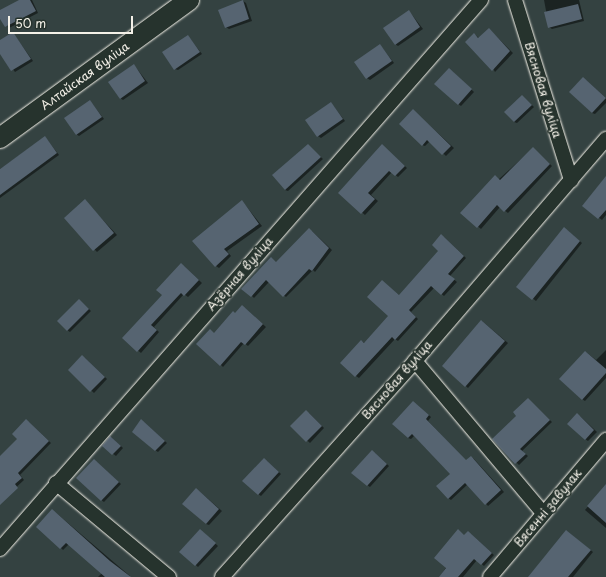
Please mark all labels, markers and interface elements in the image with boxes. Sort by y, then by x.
scale bar [10,8,135,34]
text: 50 m [15,14,46,32]
street label: Алтайская вуліца [38,39,132,113]
street label: Вясновая вуліца [522,40,564,140]
street label: Азёрная вуліца [204,234,276,314]
street label: Вясновая вуліца [359,338,435,422]
street label: Вясенні завулак [511,466,585,550]

